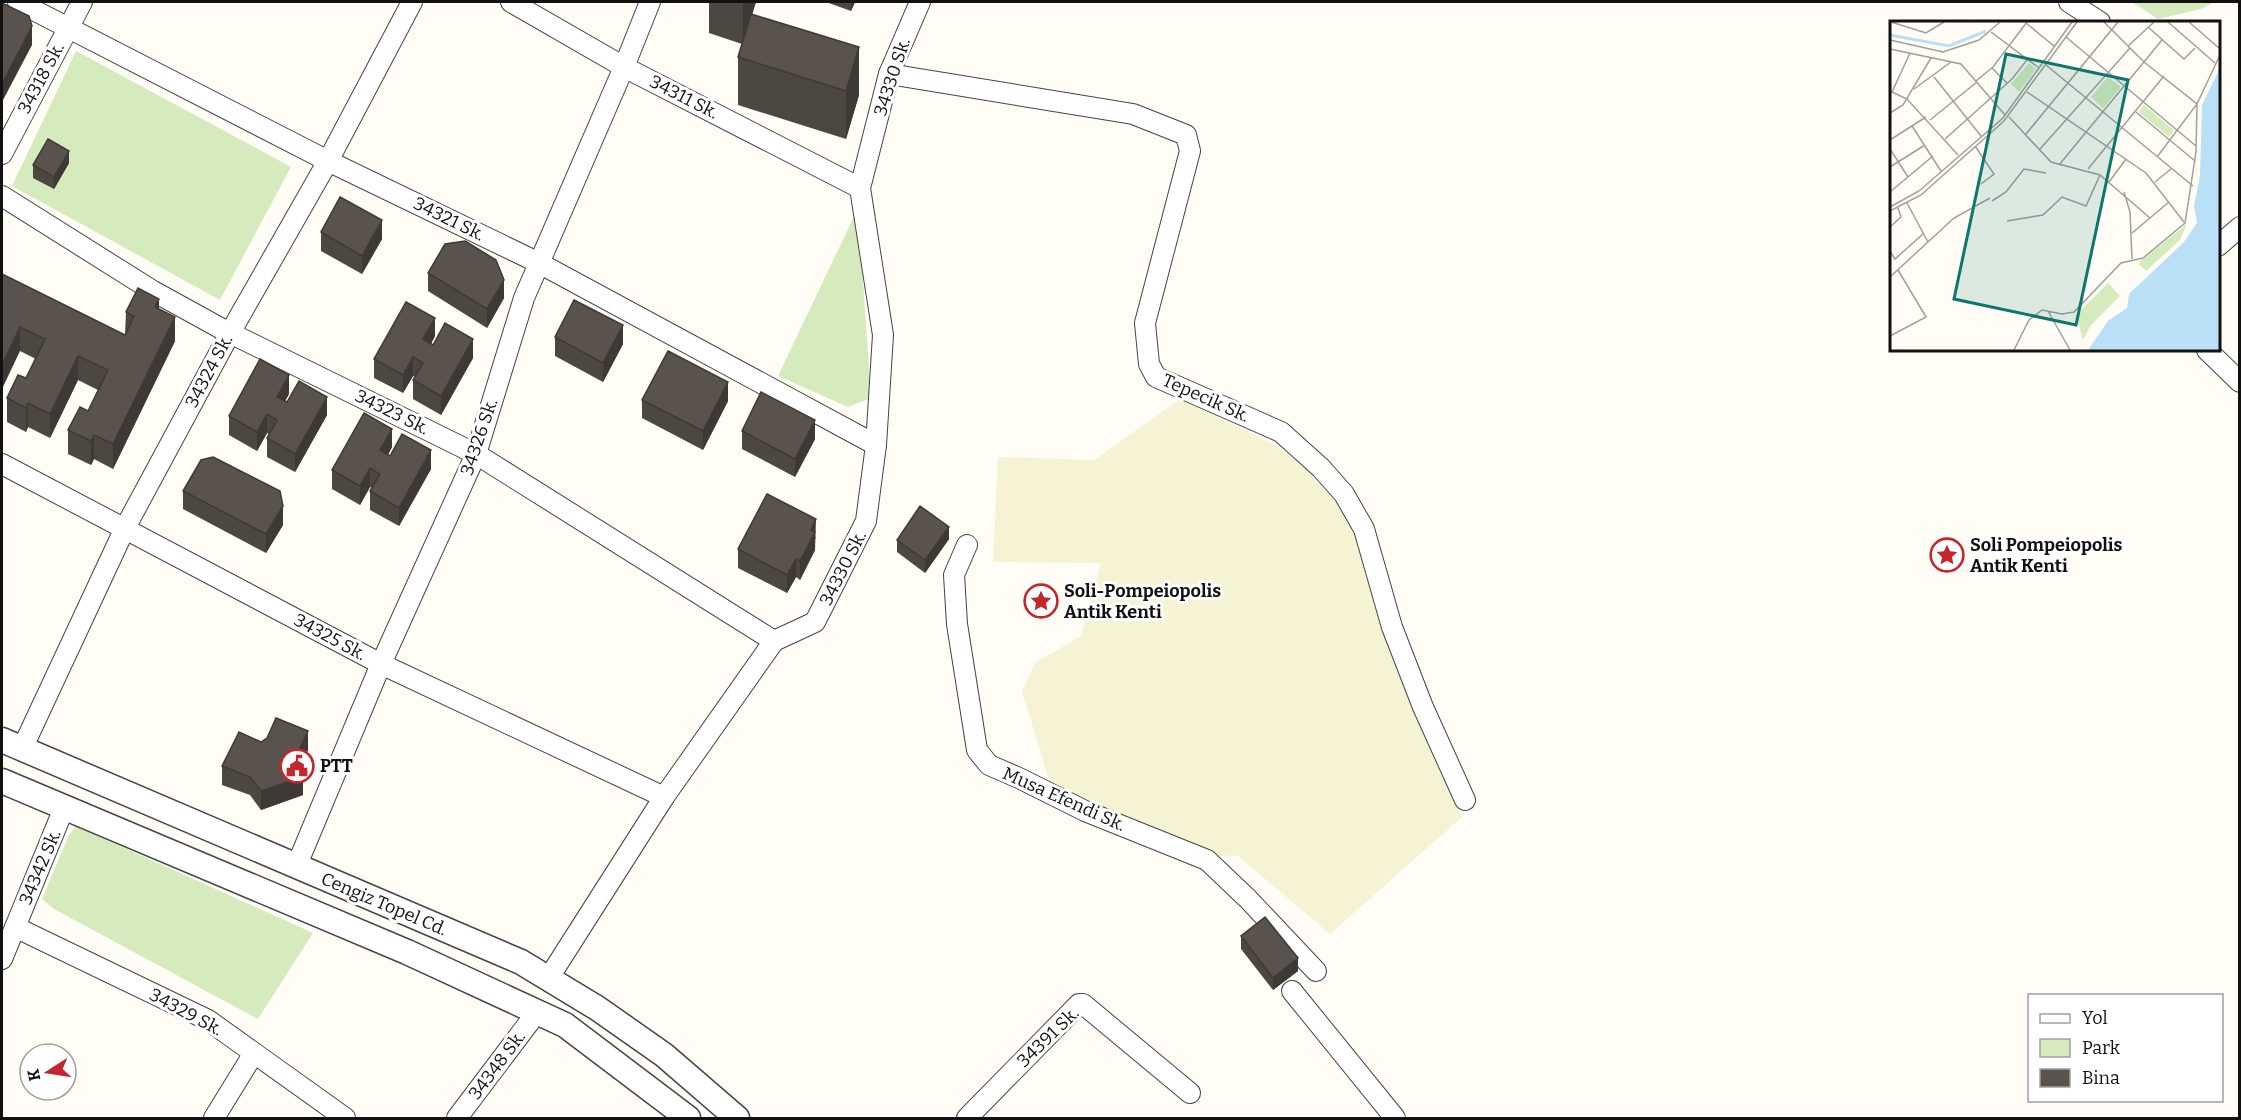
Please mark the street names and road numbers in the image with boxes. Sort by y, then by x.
street label: 34330 Sk. [869,35,915,119]
street label: 34318 Sk. [13,39,69,117]
street label: 34311 Sk. [646,70,722,124]
street label: 34321 Sk. [410,192,488,246]
street label: 34324 Sk. [181,331,237,411]
street label: Tepecik Sk. [1159,369,1253,427]
street label: 34323 Sk. [351,385,433,439]
street label: 34326 Sk. [456,396,502,478]
street label: 34330 Sk. [815,527,871,609]
street label: 34325 Sk. [290,609,370,665]
street label: Musa Efendi Sk. [999,762,1129,836]
street label: 34342 Sk. [14,826,66,908]
street label: Cengiz Topel Cd. [318,868,450,940]
street label: 34329 Sk. [146,984,226,1040]
street label: 34391 Sk. [1013,1002,1083,1072]
street label: 34348 Sk. [464,1026,530,1104]

